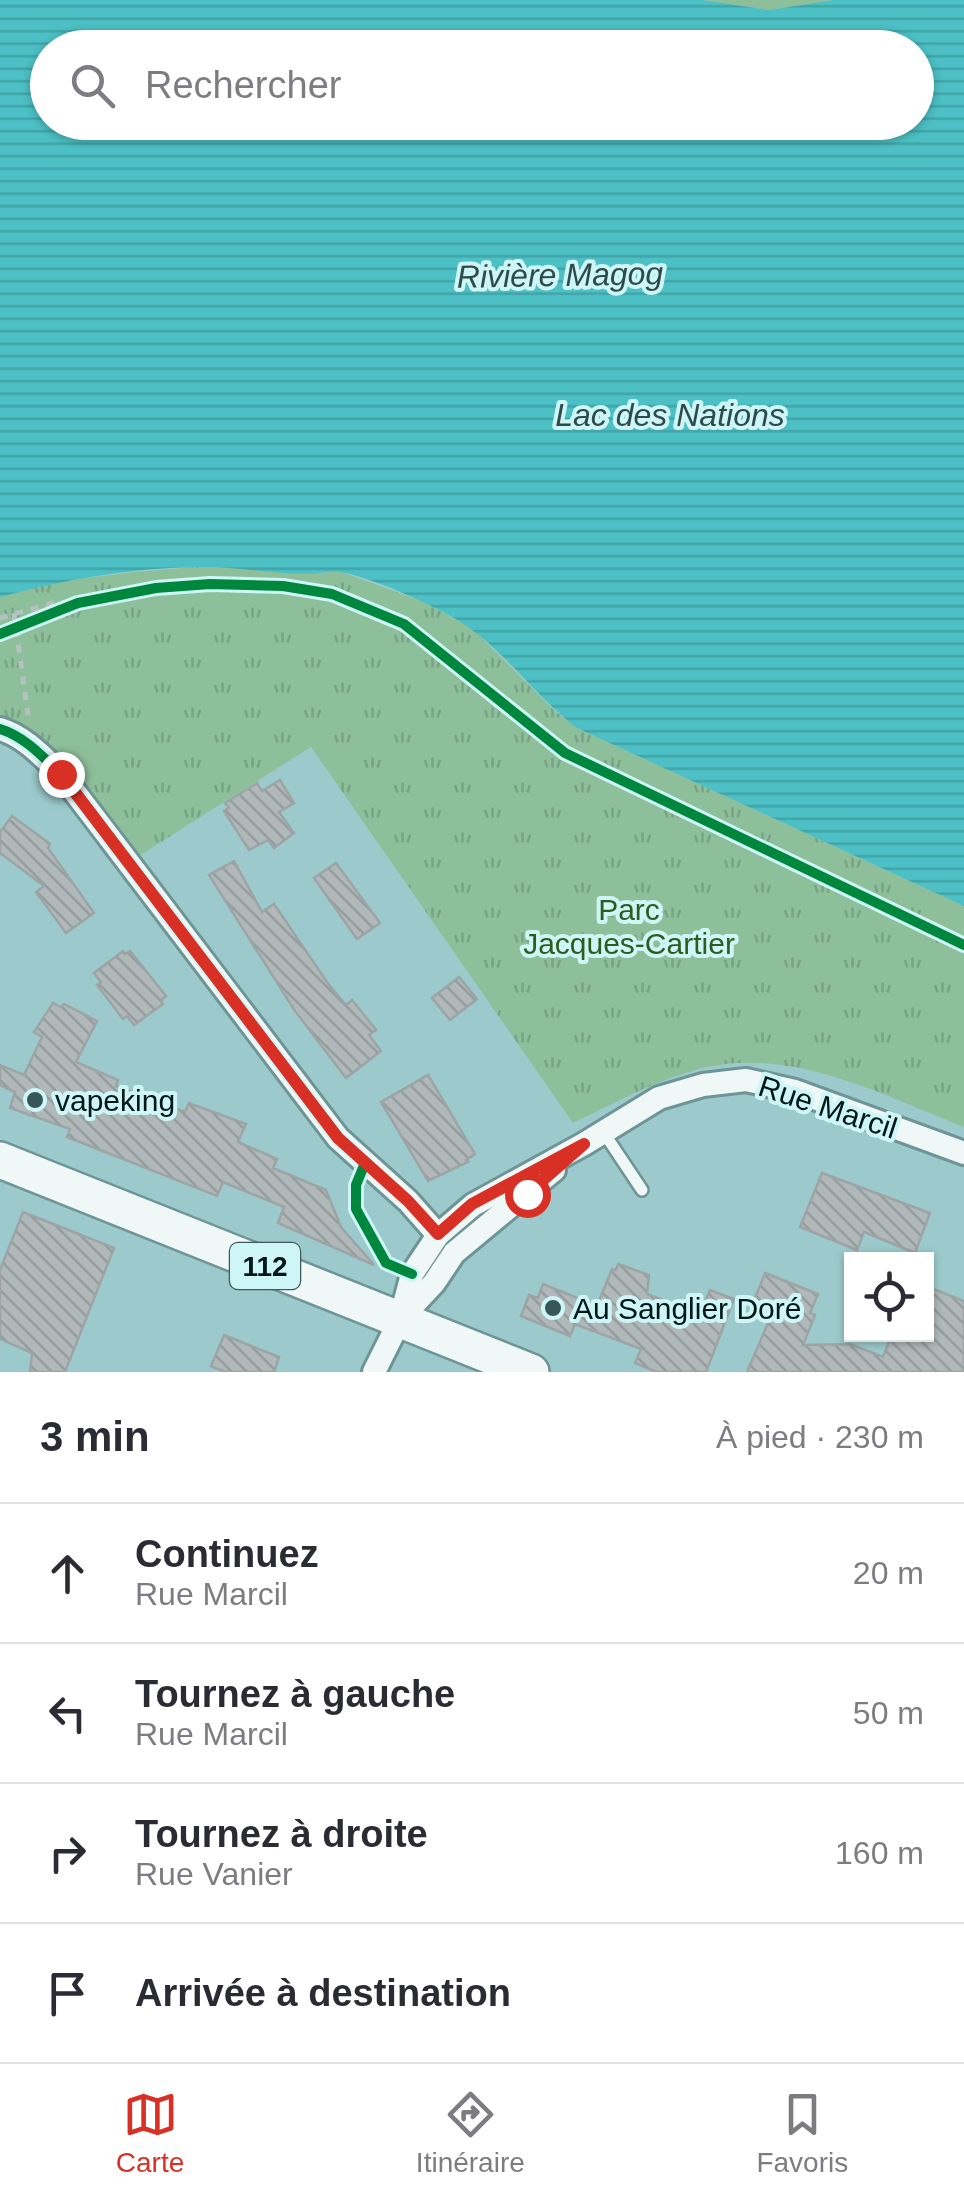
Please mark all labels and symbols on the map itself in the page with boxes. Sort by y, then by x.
water label: Rivière Magog [457,255,664,295]
water label: Lac des Nations [555,397,785,433]
route end [39,752,85,798]
park label: Parc Jacques-Cartier [523,893,735,960]
street label: Rue Marcil [755,1069,901,1145]
place label: vapeking [55,1084,175,1117]
marker: vapeking [24,1089,46,1111]
route start [505,1172,551,1218]
road number: 112 [230,1243,300,1289]
place label: Au Sanglier Doré [573,1292,801,1325]
marker: Au Sanglier Doré [542,1297,564,1319]

